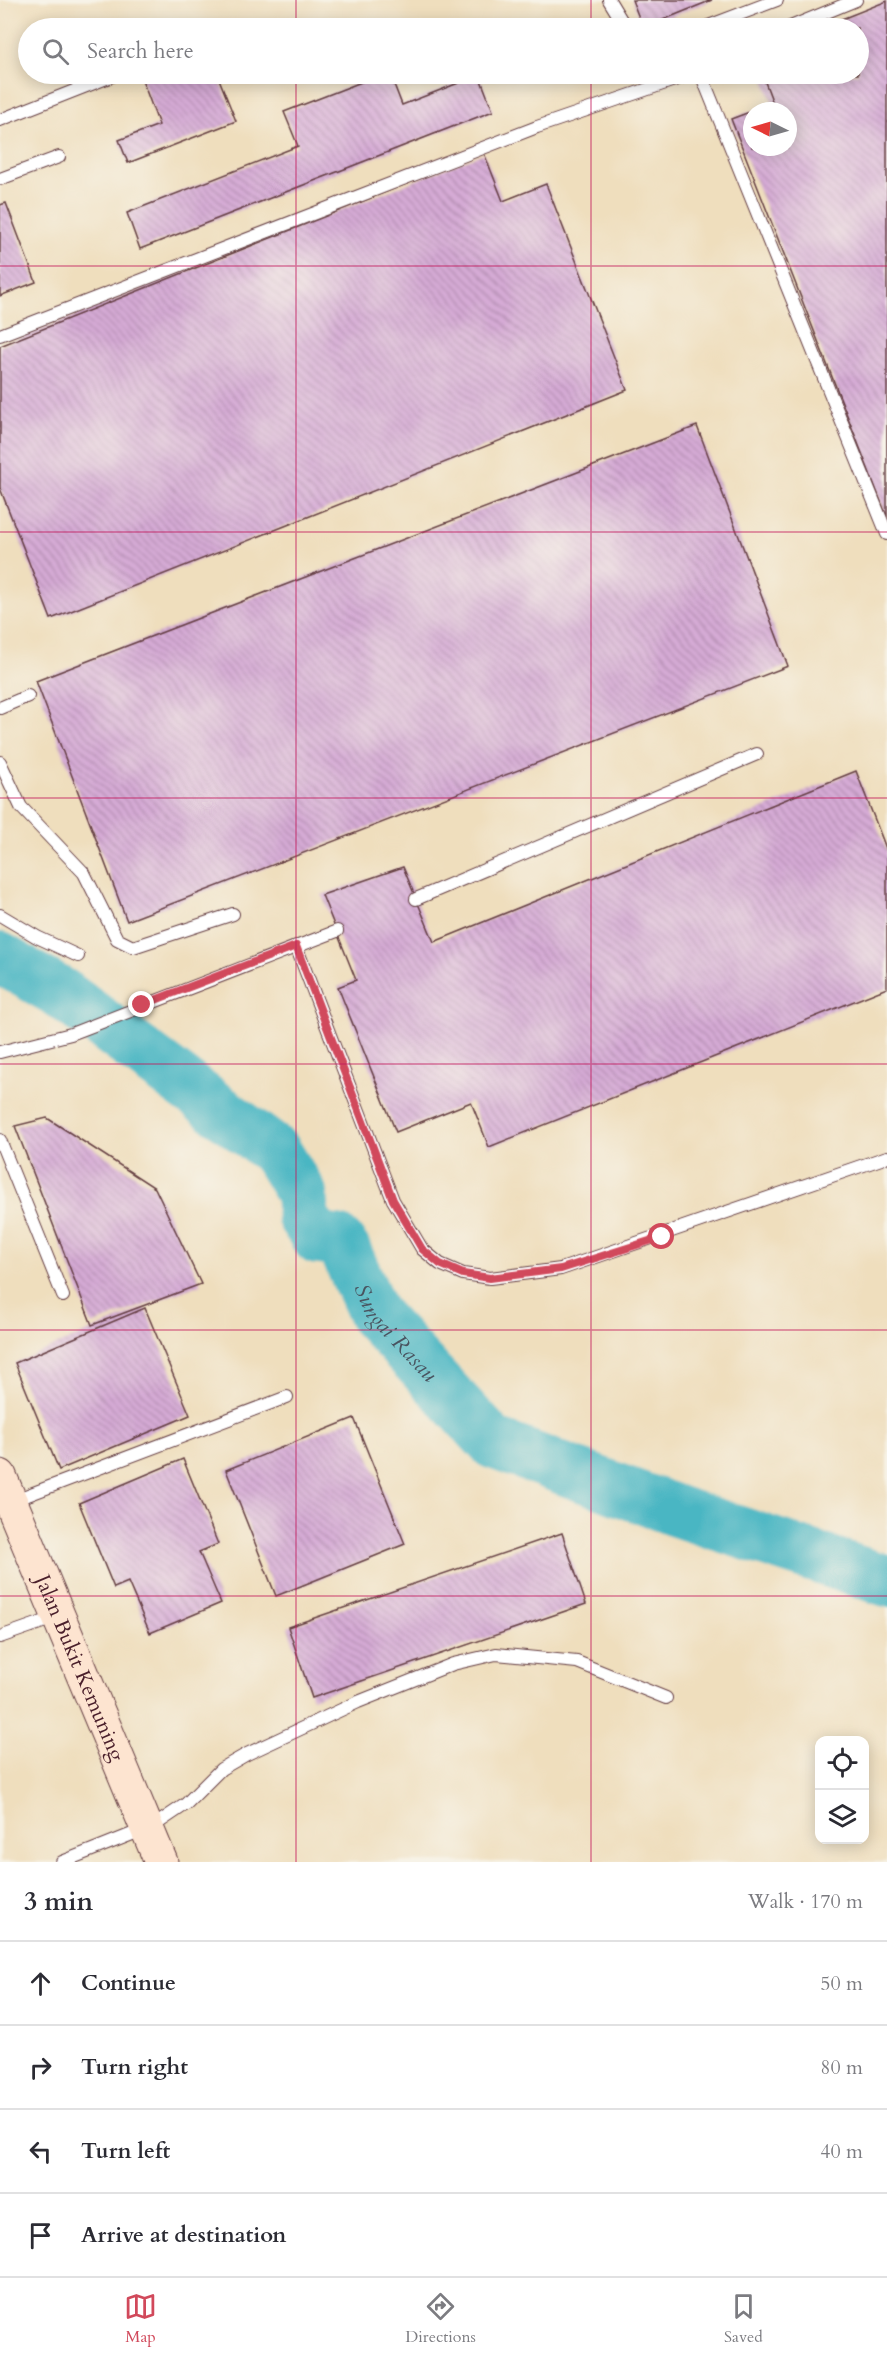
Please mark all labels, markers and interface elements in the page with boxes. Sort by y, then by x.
search box [18,18,869,84]
icon: search [39,35,72,68]
text: Search here [87,36,194,66]
north arrow [743,102,797,156]
route end [128,991,154,1017]
route start [648,1223,674,1249]
water label: Sungai Rasau [347,1279,444,1389]
street label: Jalan Bukit Kemuning [27,1568,132,1766]
map controls [815,1736,869,1844]
button: locate [815,1736,869,1790]
button: layers [815,1790,869,1844]
text: 3 min [24,1884,93,1919]
text: Walk · 170 m [748,1888,863,1915]
icon: ahead [24,1967,57,2000]
text: Continue [81,1968,176,1998]
text: 50 m [820,1970,863,1997]
icon: right [24,2051,57,2084]
text: Turn right [81,2052,188,2082]
text: 80 m [820,2054,863,2081]
icon: left [24,2135,57,2168]
text: Turn left [81,2136,170,2166]
text: 40 m [820,2138,863,2165]
icon: arrive [24,2219,57,2252]
text: Arrive at destination [81,2220,286,2250]
tab: Map [124,2290,157,2348]
tab: Directions [405,2290,476,2348]
tab: Saved [724,2290,763,2348]

